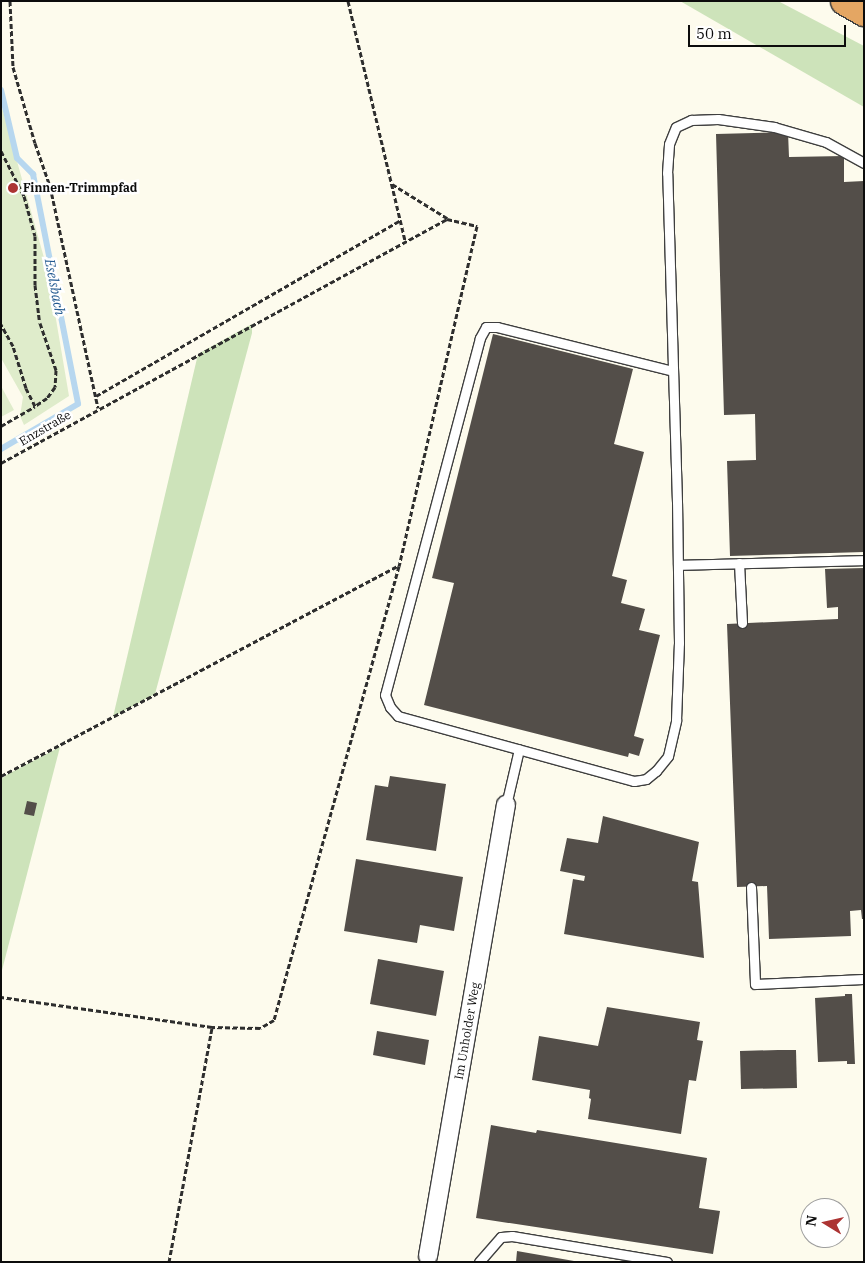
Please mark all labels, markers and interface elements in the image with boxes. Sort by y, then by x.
scale bar [690,15,848,47]
text: 50 m [696,24,732,43]
place label: Finnen-Trimmpfad [23,181,137,195]
marker: Finnen-Trimmpfad [7,182,19,194]
water label: Eselsbach [41,257,69,317]
street label: Enzstraße [17,407,73,449]
street label: Im Unholder Weg [451,981,483,1081]
north arrow [800,1198,850,1248]
text: N [801,1214,821,1228]

